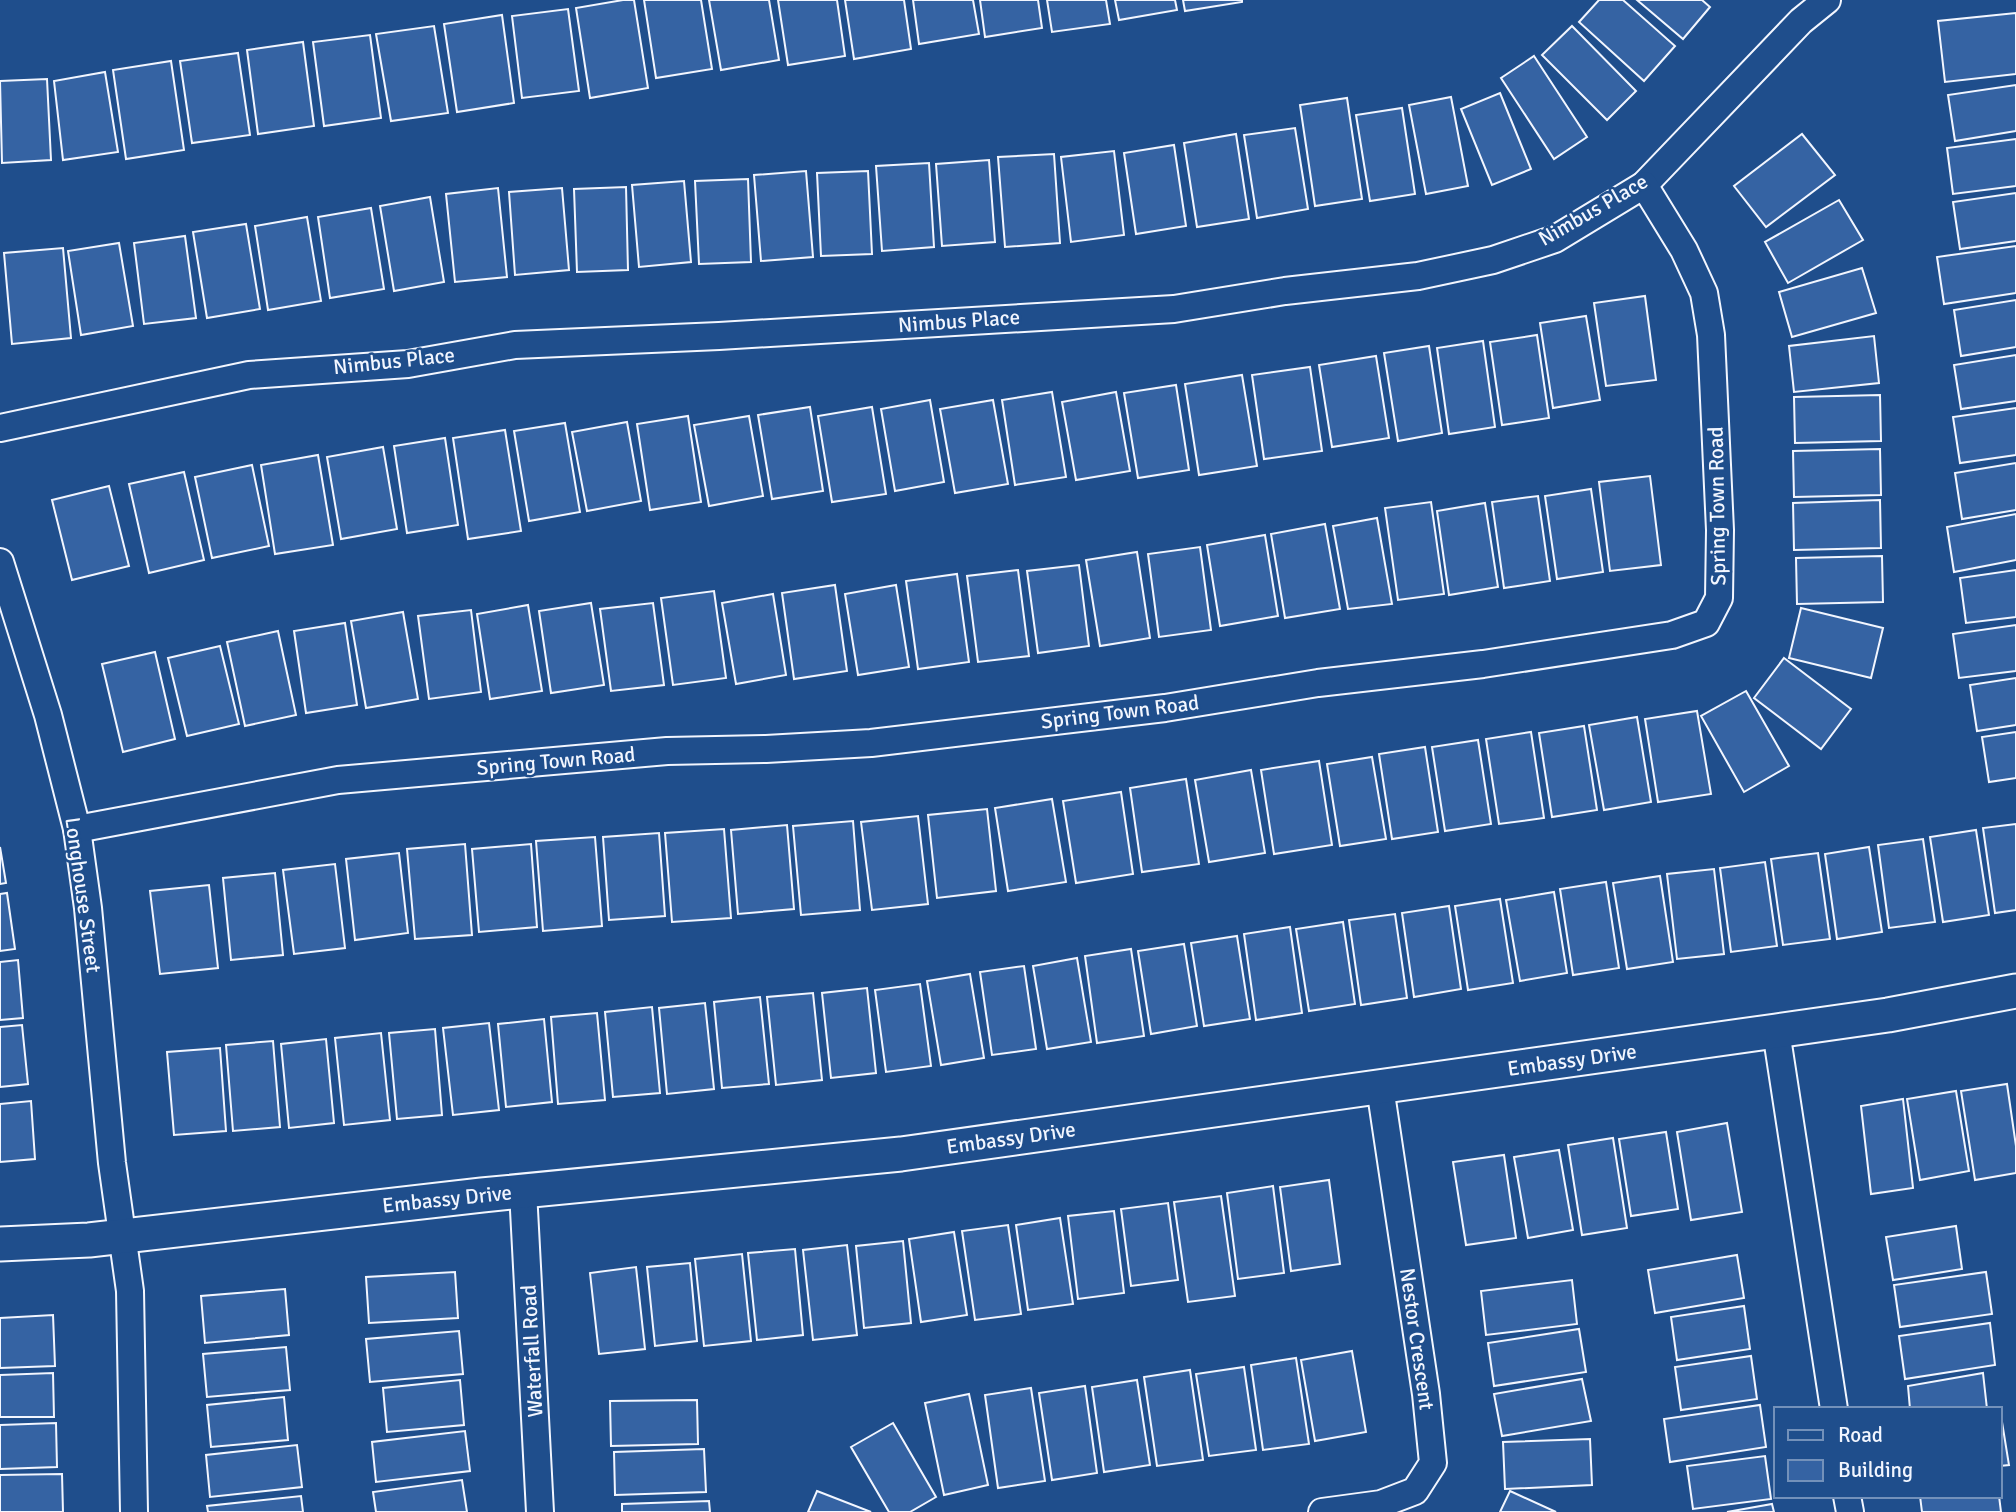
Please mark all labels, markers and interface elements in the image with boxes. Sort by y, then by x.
street label: Nimbus Place [1534,168,1652,252]
street label: Nimbus Place [897,304,1021,338]
street label: Nimbus Place [332,342,456,380]
street label: Spring Town Road [1703,426,1731,586]
street label: Spring Town Road [1039,689,1201,735]
street label: Spring Town Road [476,741,636,781]
street label: Longhouse Street [59,816,107,974]
street label: Embassy Drive [1506,1038,1638,1082]
street label: Embassy Drive [945,1116,1077,1160]
street label: Embassy Drive [381,1179,513,1219]
street label: Nestor Crescent [1394,1266,1440,1412]
street label: Waterfall Road [516,1284,548,1418]
legend [1774,1407,2002,1498]
text: Road [1838,1422,1883,1448]
text: Building [1838,1457,1913,1483]

